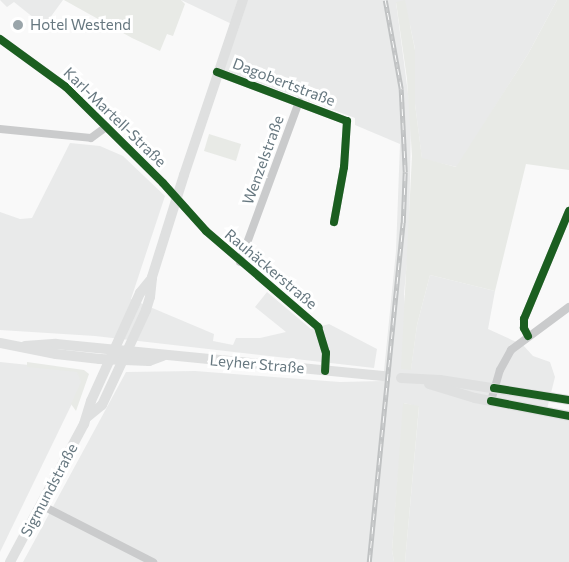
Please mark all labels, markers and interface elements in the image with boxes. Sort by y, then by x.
place label: Hotel Westend [30,16,131,34]
marker: Hotel Westend [11,18,25,32]
street label: Dagobertstraße [230,54,338,110]
street label: Karl-Martell-Straße [60,63,170,171]
street label: Wenzelstraße [239,113,287,207]
street label: Rauhäckerstraße [221,225,321,313]
street label: Leyher Straße [209,351,305,377]
street label: Sigmundstraße [17,440,81,540]

